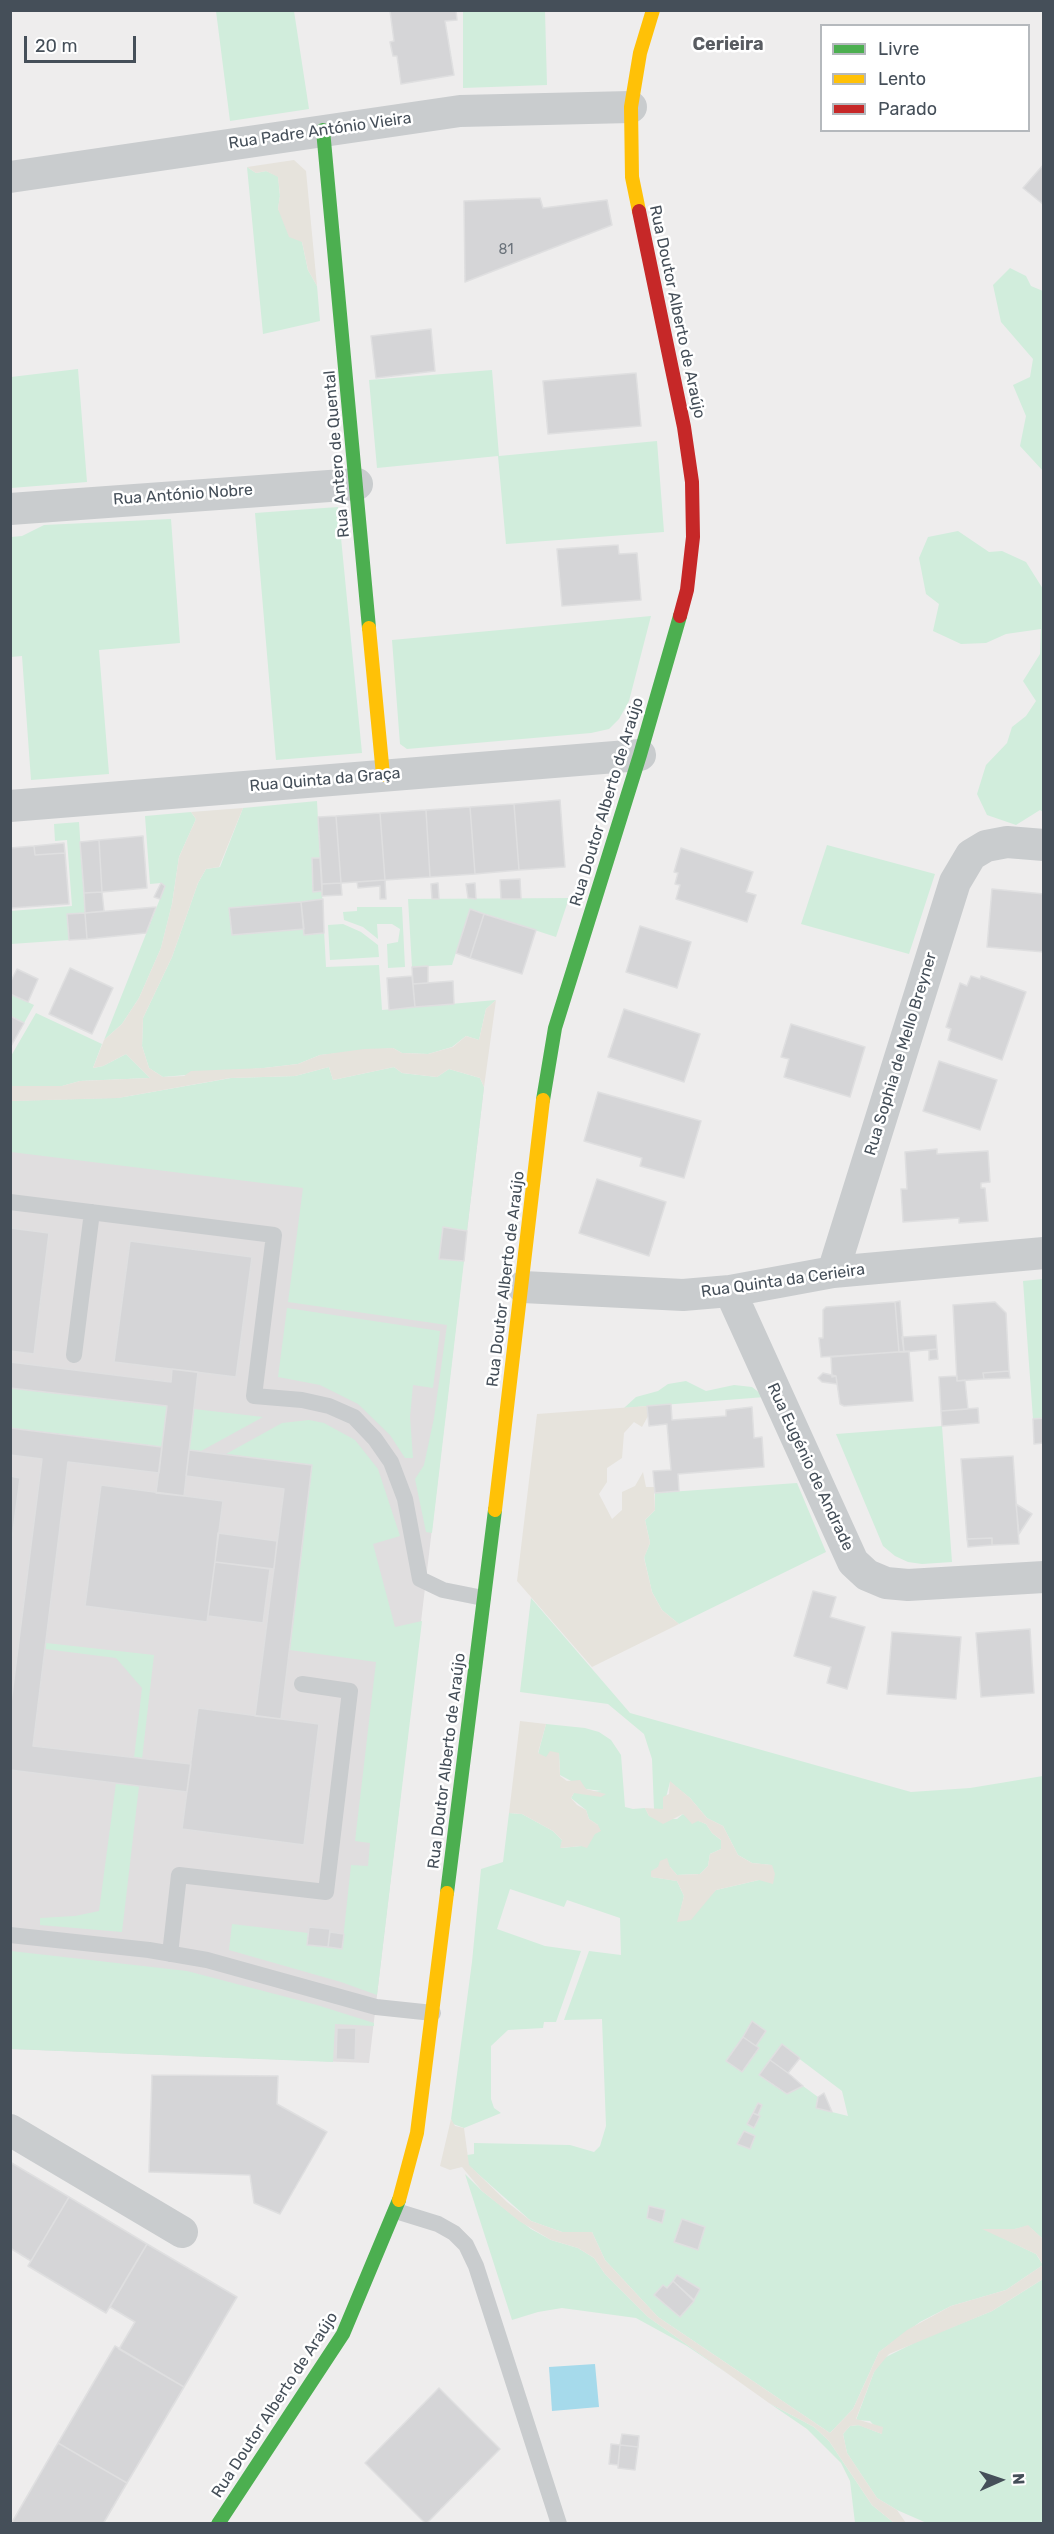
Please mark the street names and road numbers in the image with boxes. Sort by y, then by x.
street label: Rua Padre António Vieira [227,109,413,153]
street label: Rua Doutor Alberto de Araújo [645,204,709,420]
street label: Rua Antero de Quental [320,370,354,538]
street label: Rua António Nobre [113,481,253,509]
street label: Rua Doutor Alberto de Araújo [566,695,648,909]
street label: Rua Quinta da Graça [249,764,401,796]
street label: Rua Sophia de Mello Breyner [861,950,941,1158]
street label: Rua Doutor Alberto de Araújo [483,1170,529,1388]
street label: Rua Quinta da Cerieira [700,1260,866,1302]
street label: Rua Eugénio de Andrade [763,1380,857,1554]
street label: Rua Doutor Alberto de Araújo [424,1652,470,1870]
street label: Rua Doutor Alberto de Araújo [208,2309,342,2501]

